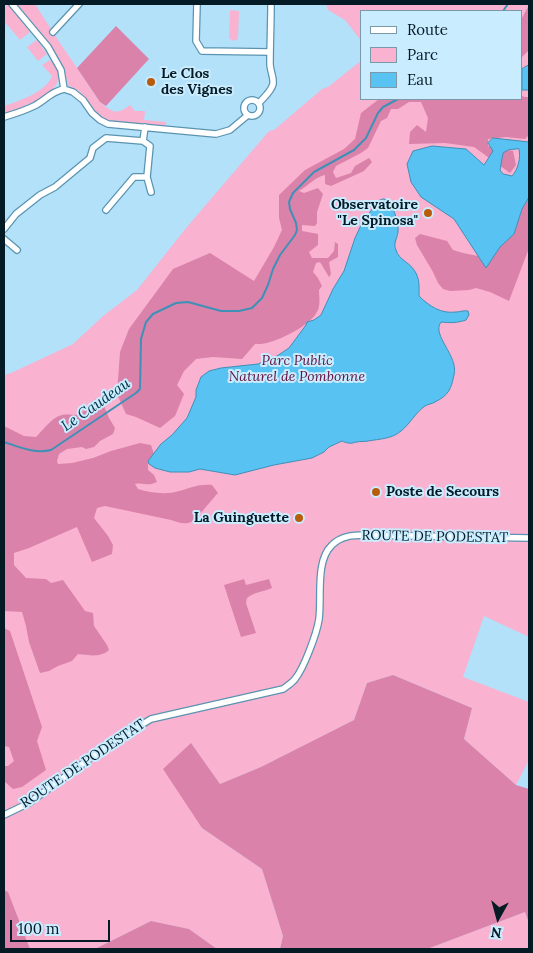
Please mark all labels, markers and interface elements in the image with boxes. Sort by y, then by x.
legend [360,10,523,100]
text: Route [407,20,448,39]
text: Parc [407,45,438,64]
place label: Le Clos des Vignes [161,66,233,98]
text: Eau [407,70,433,89]
marker: Le Clos des Vignes [145,76,157,88]
place label: Observatoire "Le Spinosa" [331,197,418,230]
marker: Observatoire "Le Spinosa" [422,207,434,219]
park label: Parc Public Naturel de Pombonne [229,353,365,386]
water label: Le Caudeau [58,375,134,435]
place label: Poste de Secours [386,484,499,500]
marker: Poste de Secours [370,486,382,498]
place label: La Guinguette [194,510,289,526]
marker: La Guinguette [293,512,305,524]
street label: ROUTE DE PODESTAT [361,527,509,547]
street label: ROUTE DE PODESTAT [17,716,149,812]
north arrow [473,893,523,943]
scale bar [12,910,112,942]
text: 100 m [18,919,59,938]
text: N [490,923,503,942]

